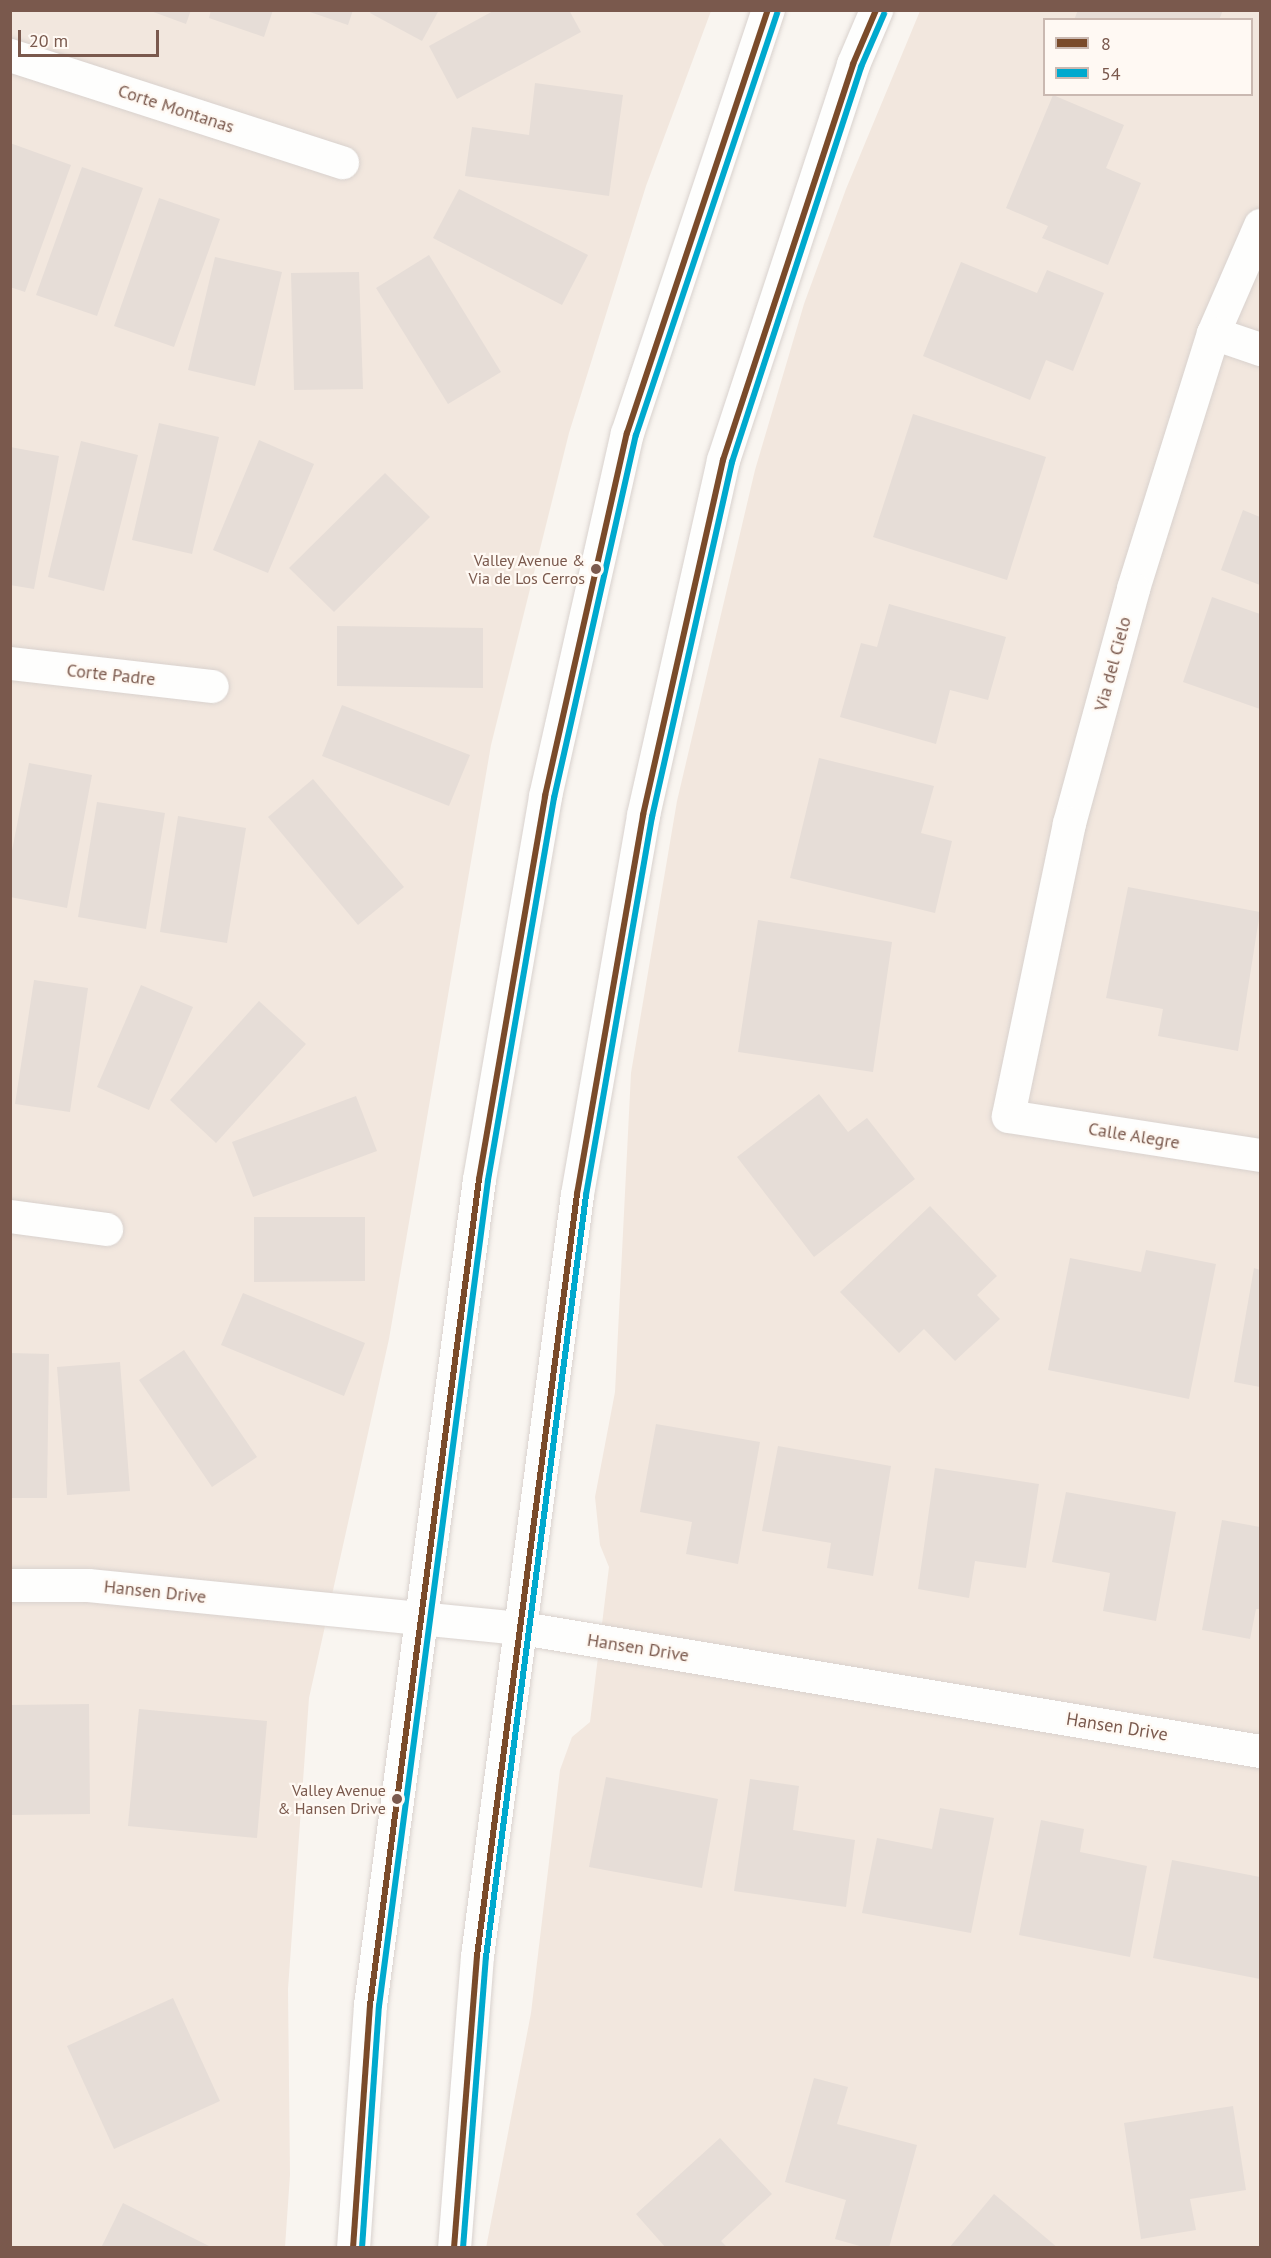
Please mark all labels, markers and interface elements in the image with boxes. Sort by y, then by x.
scale bar [21,18,162,56]
legend [1043,18,1253,96]
text: 20 m [29,29,68,52]
text: 8 [1101,32,1111,55]
text: 54 [1101,62,1121,85]
street label: Corte Montanas [115,80,237,138]
place label: Valley Avenue & Via de Los Cerros [469,550,585,588]
marker: Valley Avenue & Via de Los Cerros [590,563,602,575]
street label: Via del Cielo [1090,614,1136,714]
street label: Corte Padre [66,660,156,690]
street label: Calle Alegre [1086,1118,1182,1154]
street label: Hansen Drive [103,1576,207,1608]
street label: Hansen Drive [586,1629,690,1667]
street label: Hansen Drive [1065,1708,1169,1746]
place label: Valley Avenue & Hansen Drive [278,1780,386,1818]
marker: Valley Avenue & Hansen Drive [391,1793,403,1805]

